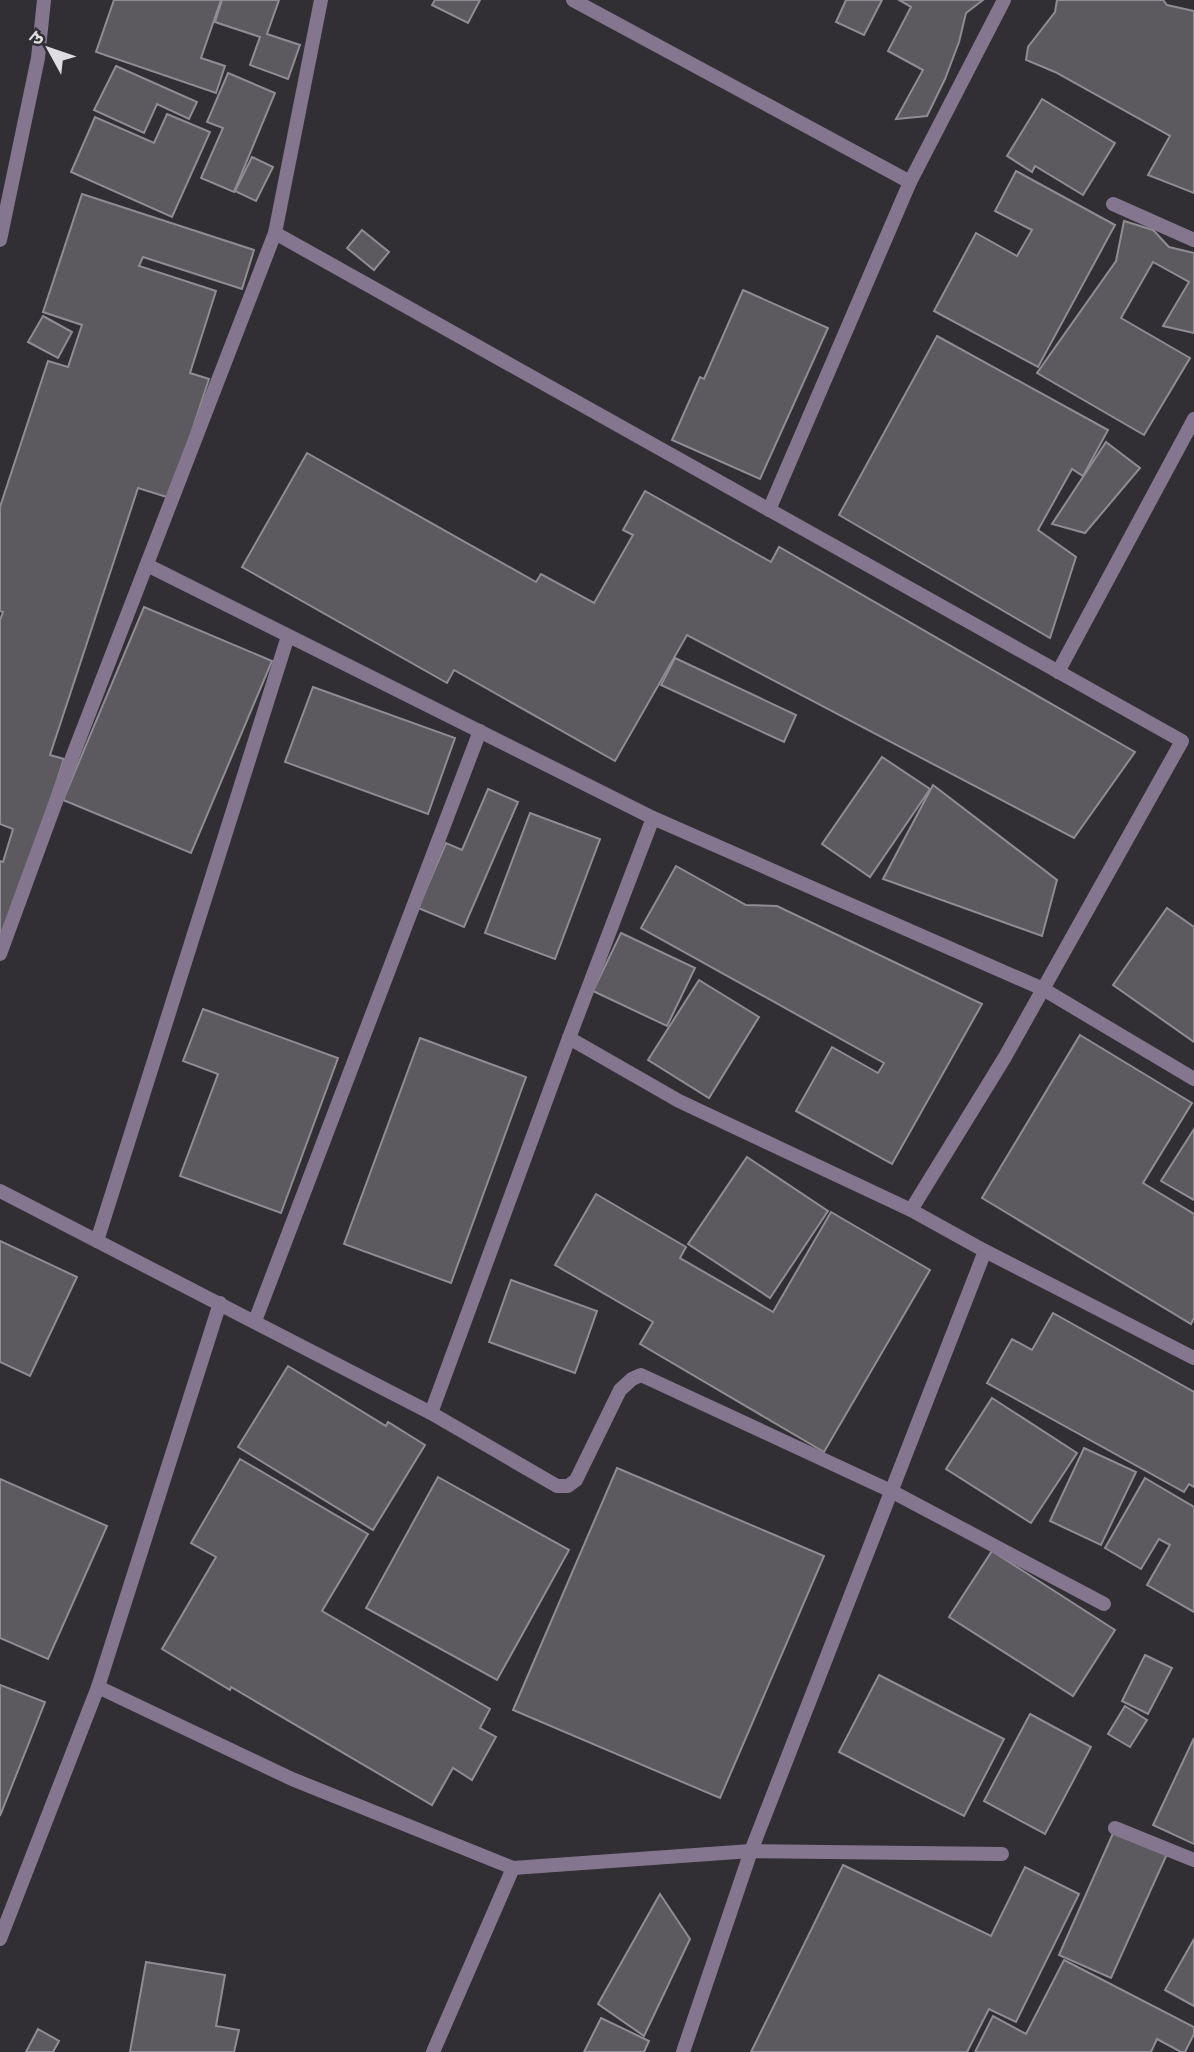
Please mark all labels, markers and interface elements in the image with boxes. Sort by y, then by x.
north arrow [14,14,84,84]
text: उ [22,25,51,51]

